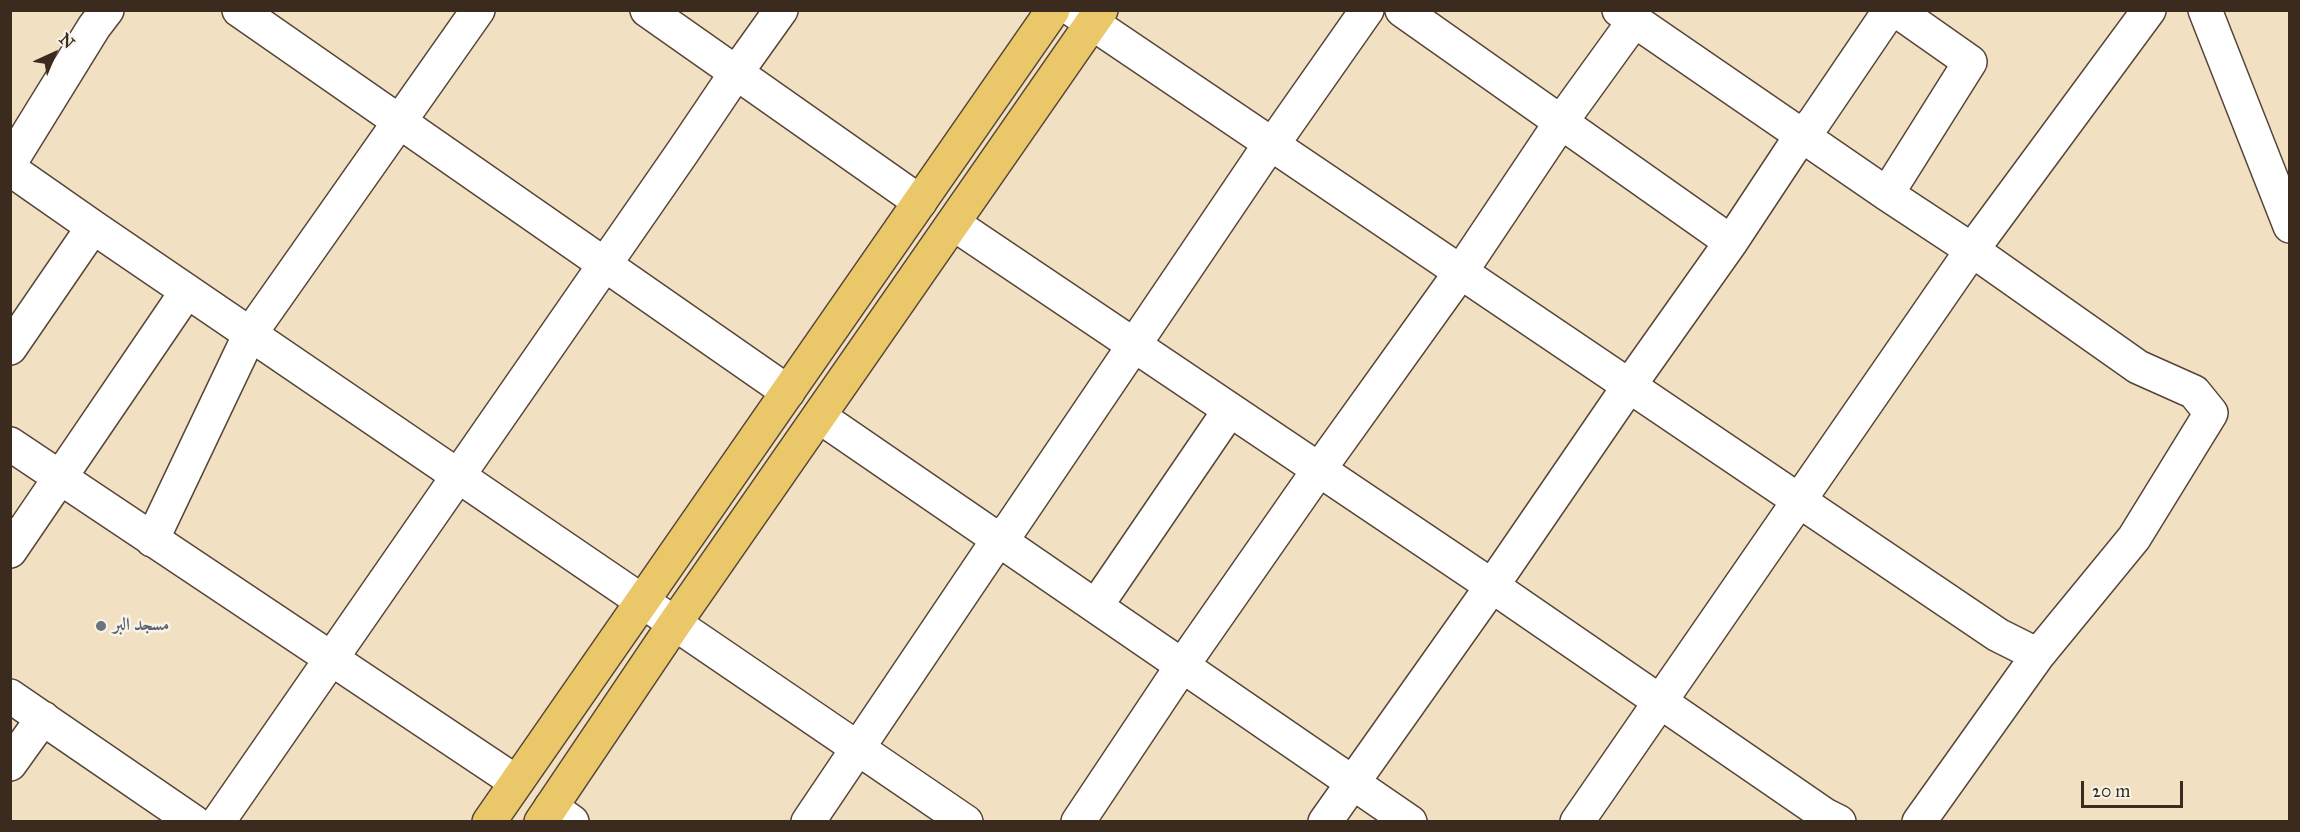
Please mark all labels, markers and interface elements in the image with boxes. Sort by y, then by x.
north arrow [24,24,84,84]
text: N [55,29,78,52]
place label: مسجد البر [113,615,169,637]
marker: مسجد البر [94,619,108,633]
scale bar [2084,769,2186,807]
text: 20 m [2092,780,2130,802]

